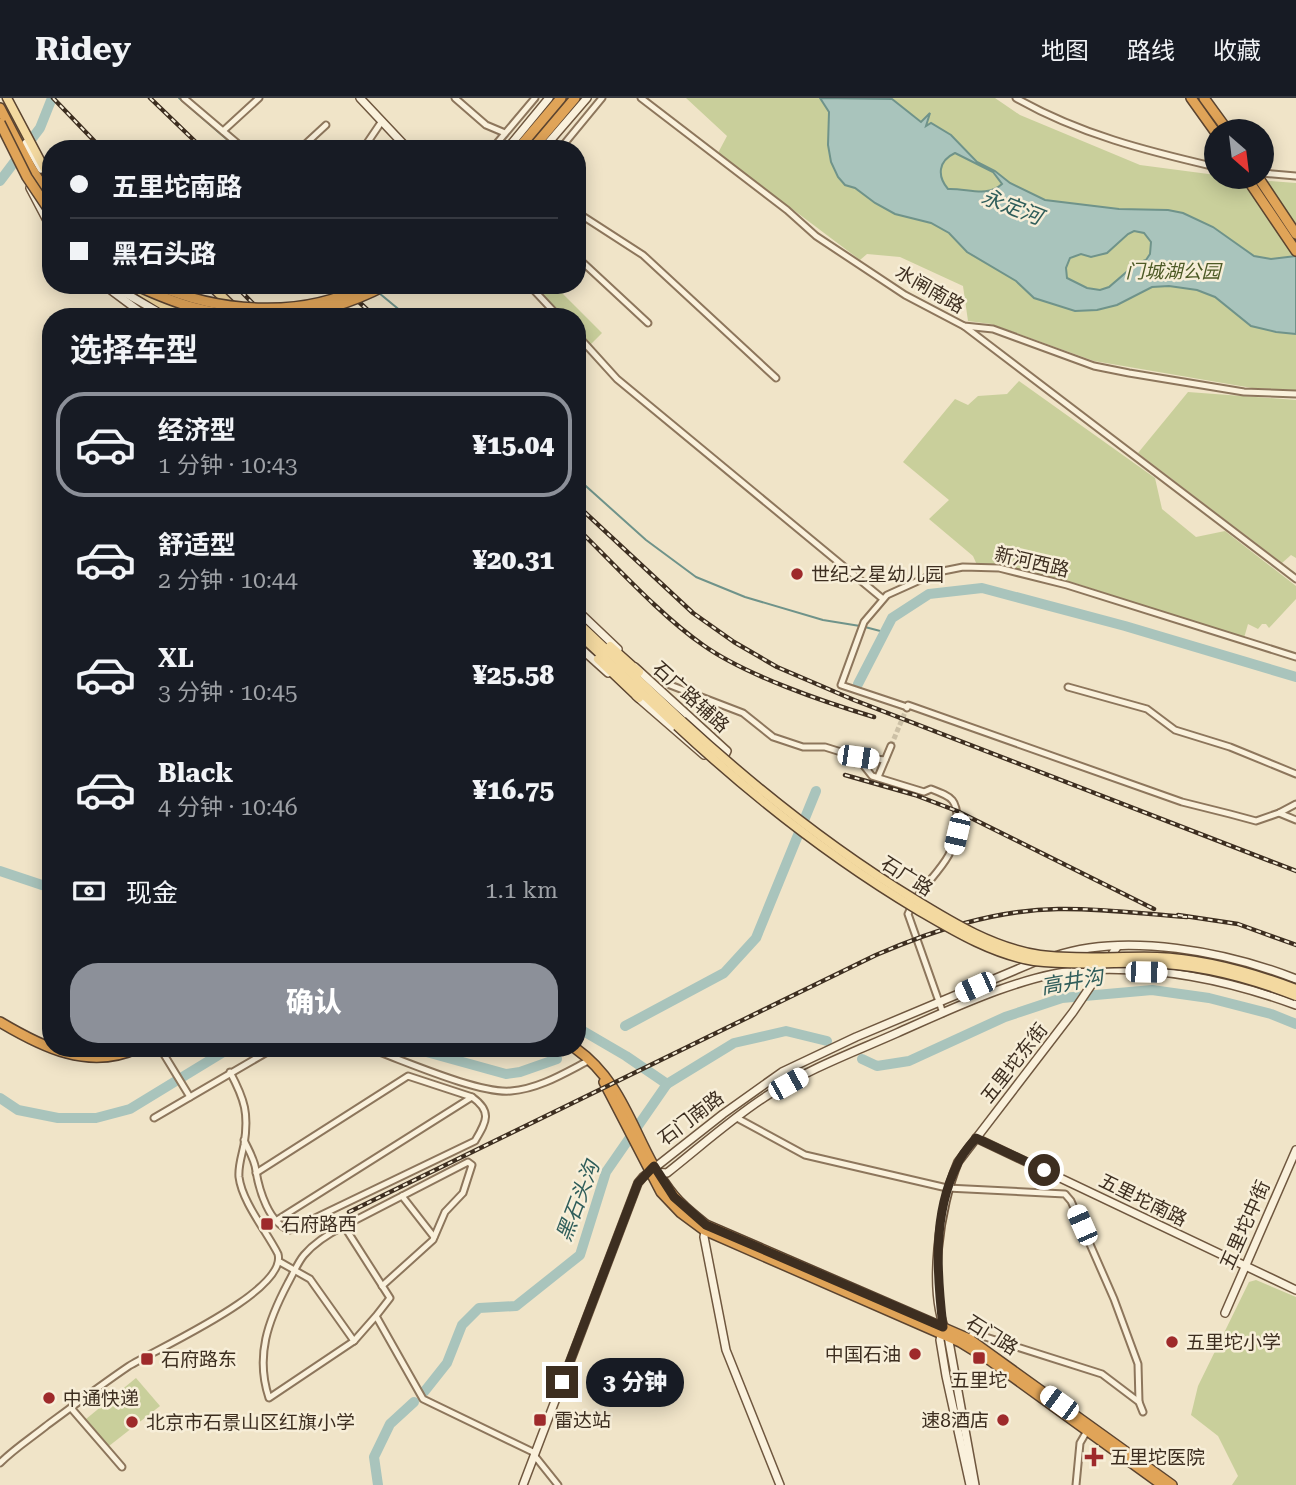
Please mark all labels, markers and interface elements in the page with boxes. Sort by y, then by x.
text: Ridey [35,29,131,68]
text: 地图 [1041,37,1089,65]
text: 路线 [1127,37,1175,65]
text: 收藏 [1213,37,1261,65]
north arrow [1204,119,1274,189]
map controls [1204,119,1274,189]
text: 五里坨南路 [112,172,242,202]
water label: 永定河 [978,185,1049,231]
text: 黑石头路 [112,239,216,269]
street label: 水闸南路 [891,260,969,318]
park label: 门城湖公园 [1125,260,1223,283]
text: 选择车型 [70,331,198,369]
icon: car [74,413,137,476]
text: 经济型 [158,415,236,445]
text: ¥15.04 [473,430,554,460]
text: 1 分钟 · 10:43 [158,452,298,479]
icon: car [74,528,137,591]
text: 舒适型 [158,530,236,560]
street label: 新河西路 [992,542,1072,582]
text: ¥20.31 [473,545,554,575]
place label: 世纪之星幼儿园 [811,563,944,586]
marker: 世纪之星幼儿园 [789,566,805,582]
text: 2 分钟 · 10:44 [158,567,298,594]
icon: car [74,643,137,706]
text: XL [158,643,194,673]
street label: 石广路辅路 [648,657,734,737]
text: ¥25.58 [473,660,554,690]
text: 3 分钟 · 10:45 [158,679,298,706]
car [836,744,881,770]
icon: car [74,758,137,821]
text: Black [158,758,233,788]
text: ¥16.75 [473,775,554,805]
text: 4 分钟 · 10:46 [158,794,298,821]
car [943,811,972,857]
street label: 石广路 [877,851,937,901]
icon: cash [70,872,108,910]
text: 1.1 km [485,877,558,904]
text: 现金 [126,878,178,908]
car [1125,961,1168,983]
button: 确认 [70,963,558,1043]
water label: 高井沟 [1039,964,1107,999]
car [952,969,999,1005]
street label: 五里坨东街 [976,1018,1052,1108]
car [765,1065,812,1103]
street label: 石门南路 [654,1086,728,1150]
route start [1028,1154,1060,1186]
water label: 黑石头沟 [552,1156,605,1245]
street label: 五里坨南路 [1095,1169,1191,1231]
street label: 五里坨中街 [1215,1177,1275,1273]
car [1064,1202,1101,1248]
place label: 石府路西 [281,1213,357,1236]
marker: 石府路西 [259,1216,275,1232]
street label: 石门路 [962,1310,1022,1360]
place label: 五里坨小学 [1186,1331,1281,1354]
marker: 五里坨小学 [1164,1334,1180,1350]
place label: 中国石油 [825,1343,901,1366]
marker: 中国石油 [907,1346,923,1362]
place label: 石府路东 [161,1348,237,1371]
marker: 五里坨 [971,1350,987,1366]
marker: 石府路东 [139,1351,155,1367]
callout: 3 分钟 [586,1358,684,1406]
route end [546,1366,578,1398]
text: 3 分钟 [603,1369,667,1396]
place label: 五里坨 [950,1369,1008,1392]
car [1036,1382,1083,1424]
place label: 中通快递 [63,1387,139,1410]
marker: 中通快递 [41,1390,57,1406]
place label: 雷达站 [554,1409,611,1432]
place label: 速8酒店 [921,1409,989,1432]
place label: 北京市石景山区红旗小学 [146,1411,355,1434]
marker: 雷达站 [532,1412,548,1428]
marker: 速8酒店 [995,1412,1011,1428]
marker: 北京市石景山区红旗小学 [124,1414,140,1430]
place label: 五里坨医院 [1110,1446,1205,1469]
marker: 五里坨医院 [1084,1447,1104,1467]

